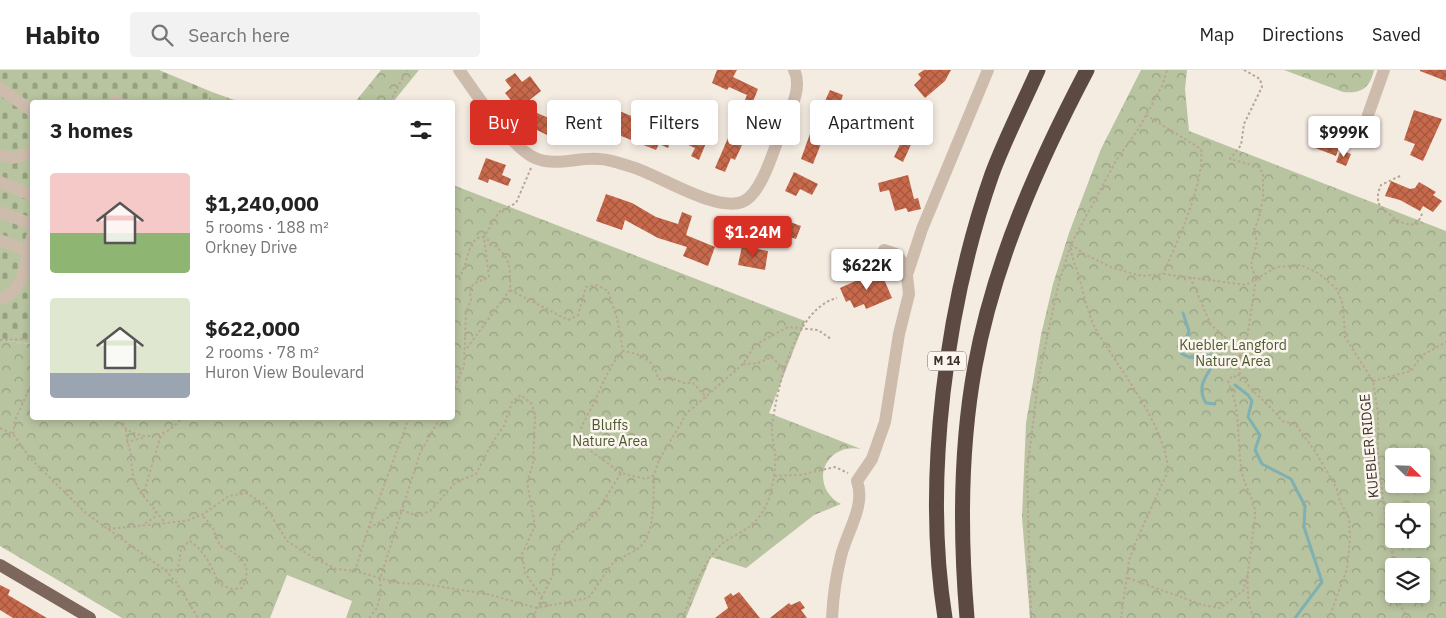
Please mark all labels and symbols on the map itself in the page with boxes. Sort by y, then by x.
pin: $999K [1309,116,1379,158]
pin: $1.24M [712,216,794,258]
pin: $622K [832,248,902,291]
park label: Kuebler Langford Nature Area [1179,336,1287,370]
road number: M 14 [928,352,966,370]
street label: KUEBLER RIDGE [1355,393,1383,499]
park label: Bluffs Nature Area [572,416,648,450]
north arrow [1385,448,1430,492]

